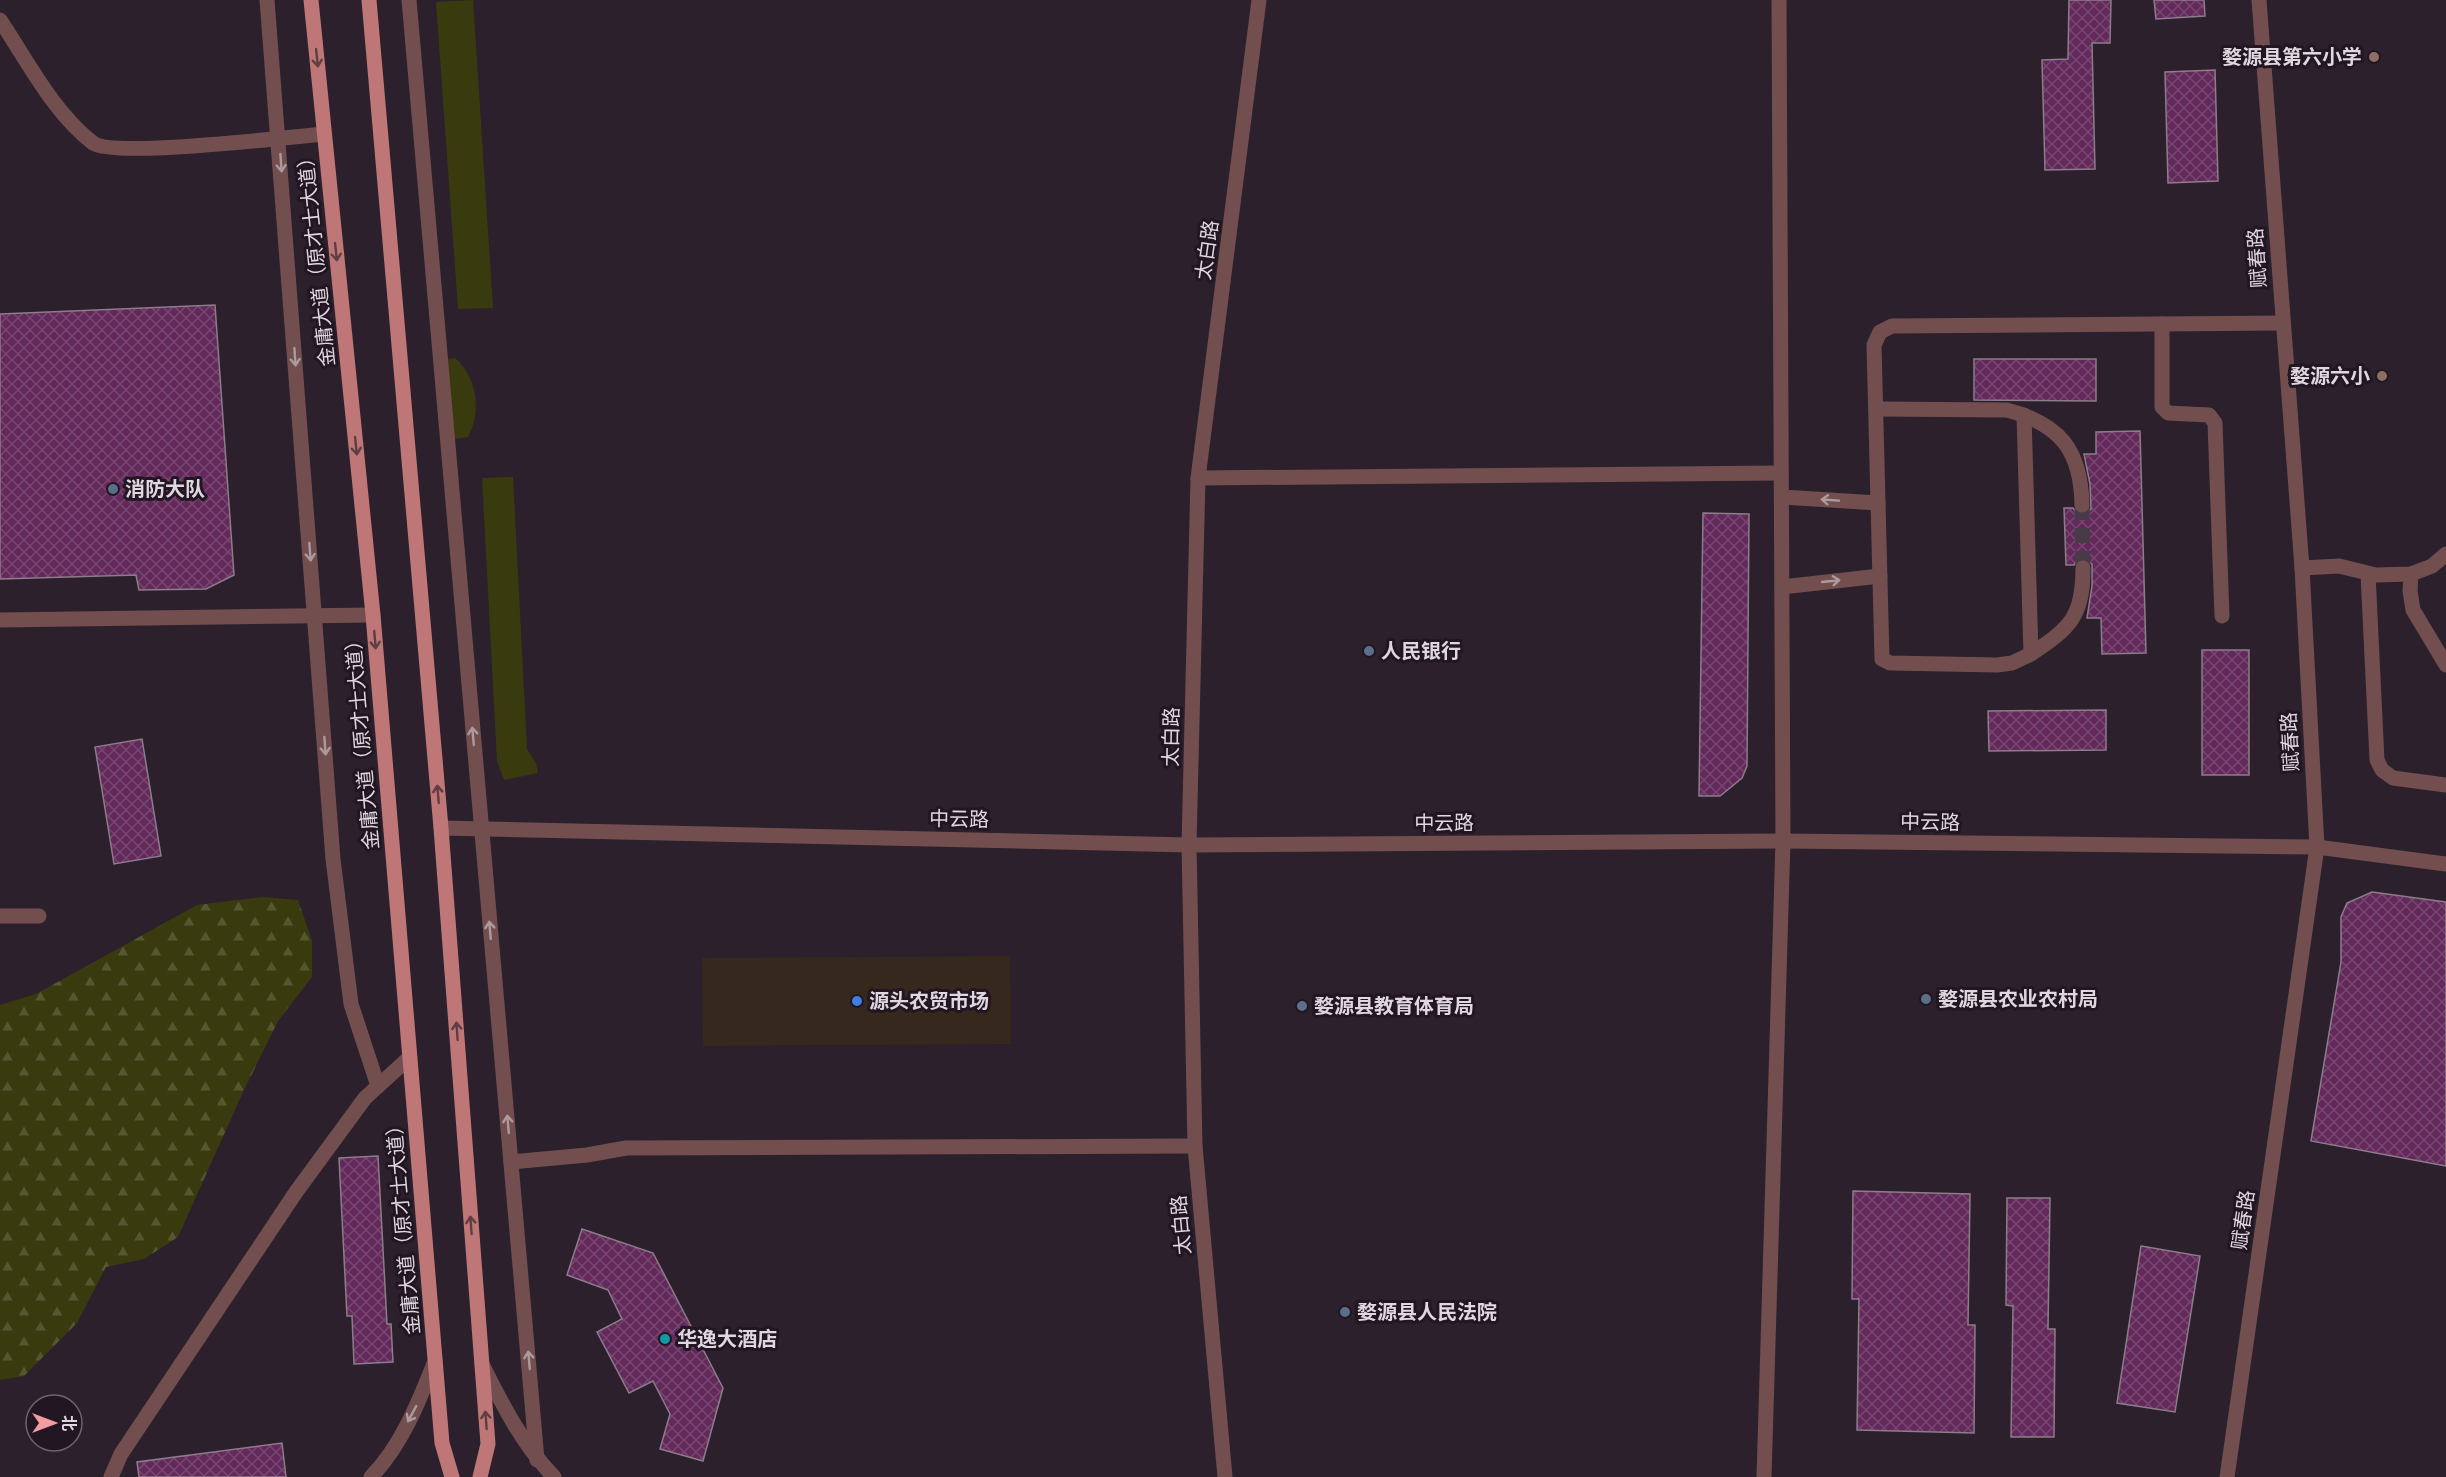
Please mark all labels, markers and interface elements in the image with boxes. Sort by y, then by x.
place label: 婺源县第六小学 [2222,45,2362,69]
one-way arrow [312,48,323,68]
marker: 婺源县第六小学 [2367,50,2381,64]
street label: 金庸大道（原才士大道） [293,146,339,368]
one-way arrow [275,152,286,172]
street label: 太白路 [1191,219,1223,281]
street label: 赋春路 [2243,227,2271,289]
one-way arrow [331,242,342,262]
one-way arrow [290,347,301,367]
place label: 婺源六小 [2290,364,2370,388]
marker: 婺源六小 [2375,369,2389,383]
one-way arrow [351,436,362,456]
place label: 消防大队 [125,477,205,501]
marker: 消防大队 [106,482,120,496]
one-way arrow [1821,494,1841,505]
one-way arrow [305,541,316,561]
one-way arrow [1821,576,1840,587]
street label: 金庸大道（原才士大道） [340,629,384,851]
one-way arrow [370,630,381,650]
place label: 人民银行 [1381,639,1461,663]
marker: 人民银行 [1362,644,1376,658]
street label: 太白路 [1158,707,1184,767]
street label: 赋春路 [2276,711,2304,773]
one-way arrow [467,726,478,746]
one-way arrow [319,736,330,756]
one-way arrow [432,785,443,805]
street label: 中云路 [929,806,989,832]
street label: 中云路 [1900,809,1960,835]
street label: 中云路 [1414,811,1474,835]
one-way arrow [484,920,495,940]
place label: 婺源县农业农村局 [1938,987,2098,1011]
place label: 源头农贸市场 [869,989,989,1013]
marker: 婺源县农业农村局 [1919,992,1933,1006]
marker: 源头农贸市场 [850,994,864,1008]
place label: 婺源县教育体育局 [1314,994,1474,1018]
marker: 婺源县教育体育局 [1295,999,1309,1013]
one-way arrow [451,1021,462,1041]
street label: 金庸大道（原才士大道） [381,1114,425,1336]
one-way arrow [502,1115,513,1135]
street label: 赋春路 [2227,1189,2259,1251]
street label: 太白路 [1166,1194,1196,1256]
one-way arrow [465,1216,476,1236]
place label: 婺源县人民法院 [1357,1300,1497,1324]
marker: 婺源县人民法院 [1338,1305,1352,1319]
place label: 华逸大酒店 [677,1327,777,1351]
marker: 华逸大酒店 [658,1332,672,1346]
one-way arrow [523,1351,534,1371]
north arrow [24,1393,84,1453]
one-way arrow [406,1405,417,1423]
one-way arrow [480,1410,491,1430]
text: 北 [59,1415,79,1431]

